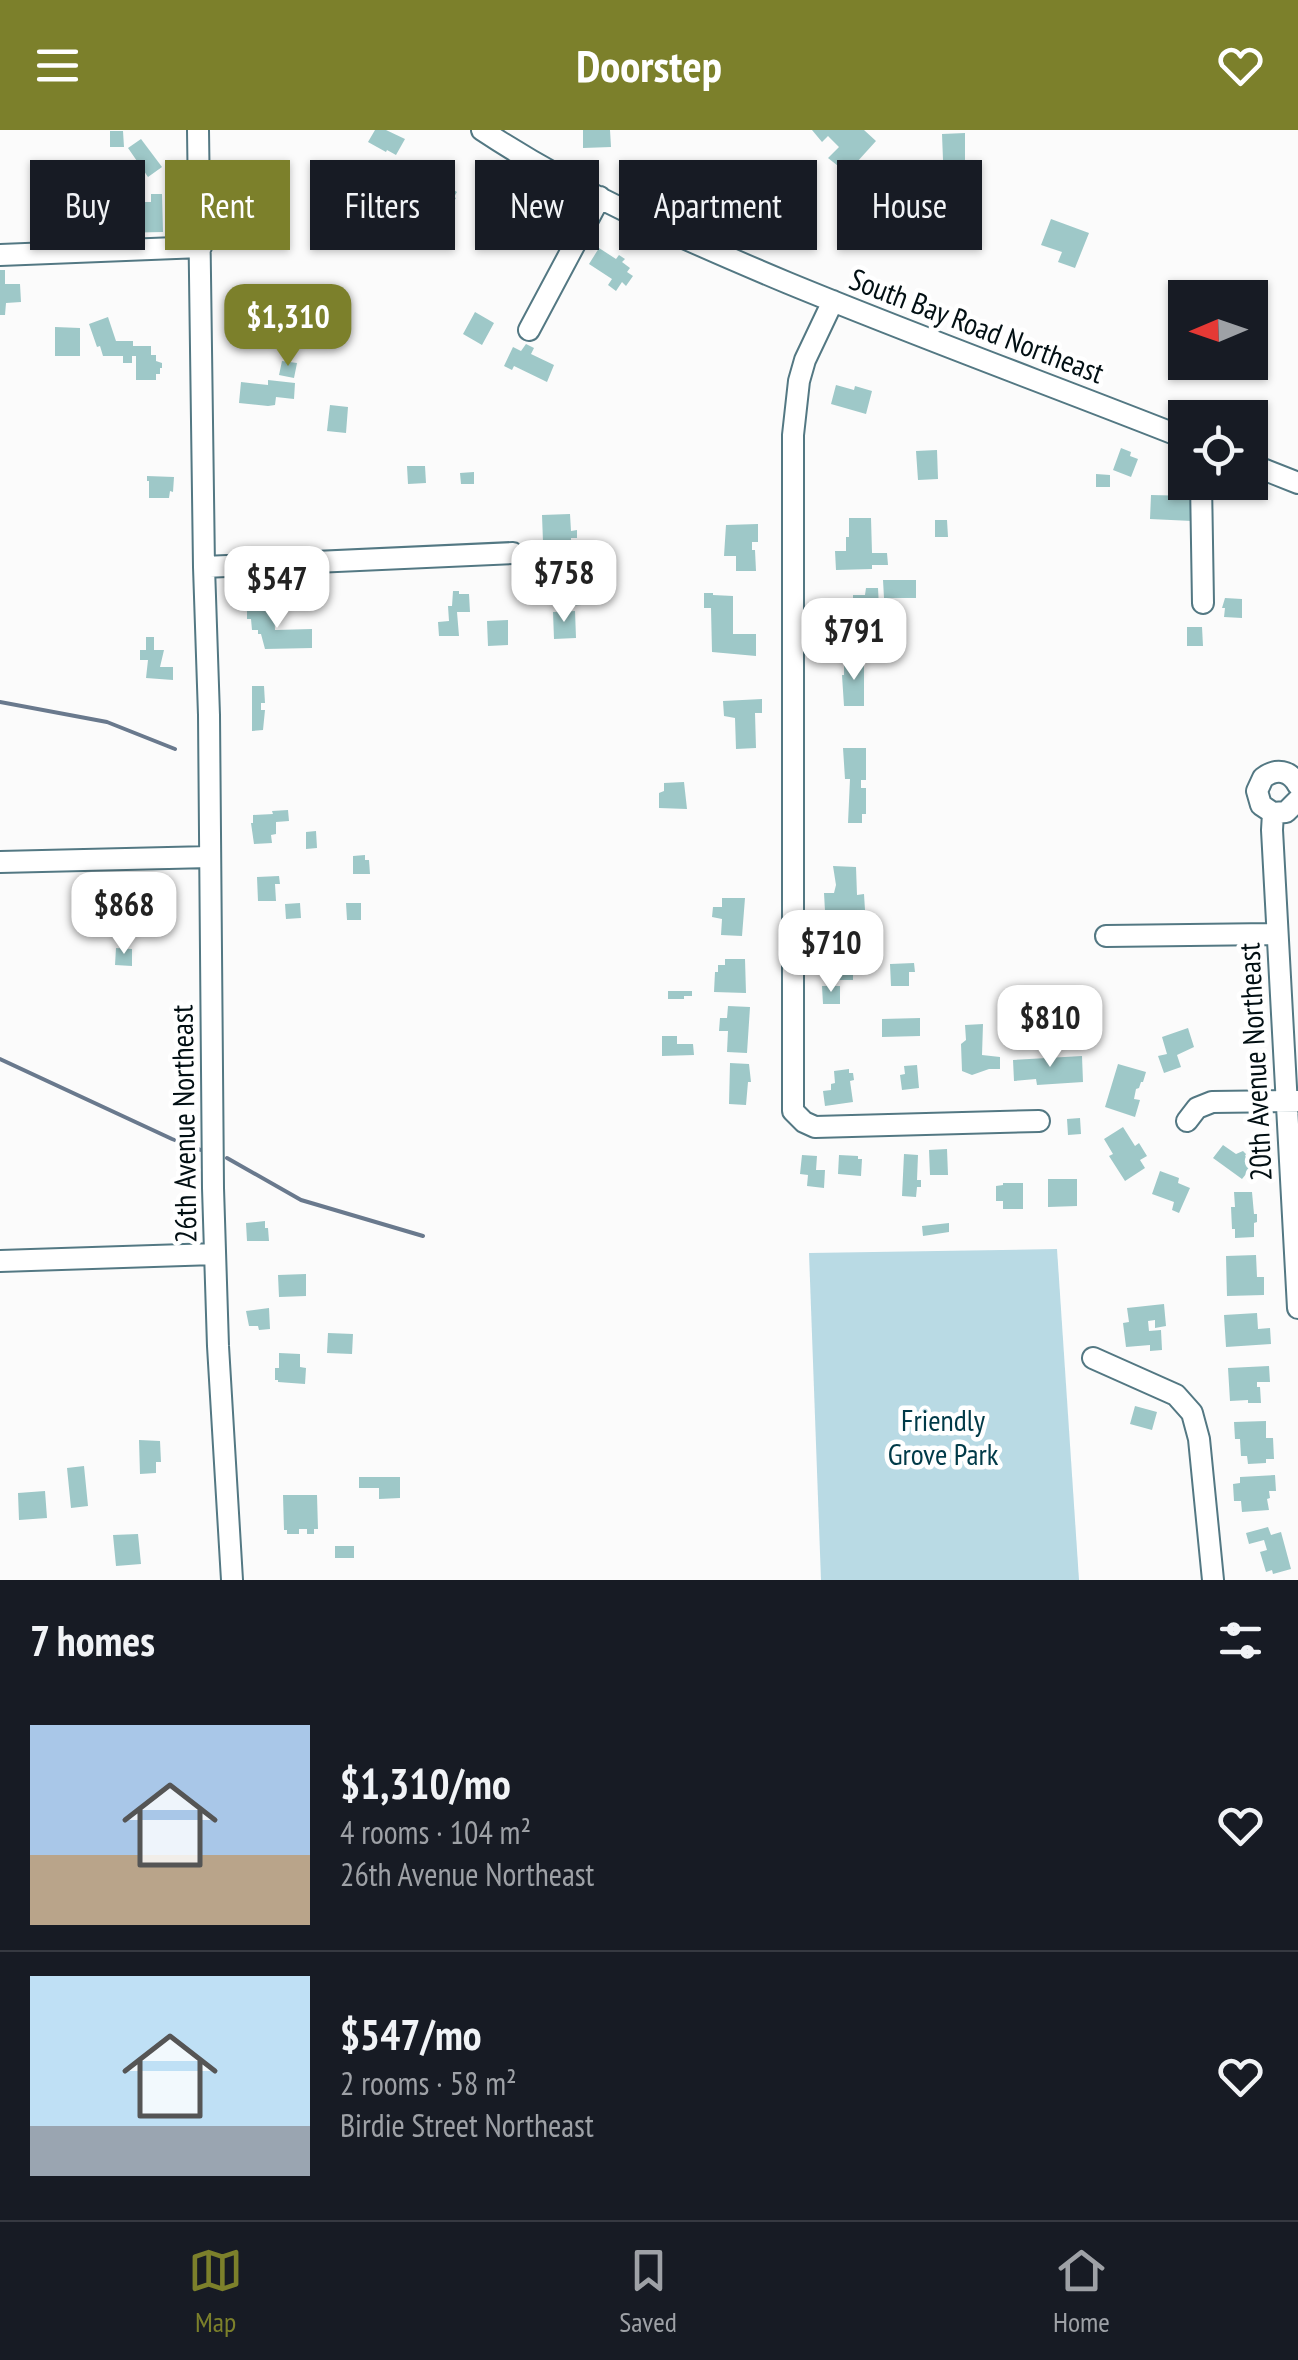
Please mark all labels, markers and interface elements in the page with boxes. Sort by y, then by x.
text: Doorstep [576,36,722,94]
icon: menu [30,38,85,93]
icon: heart [1213,38,1268,93]
chip: Buy [30,160,145,250]
chip: Rent [165,160,290,250]
chip: Filters [310,160,455,250]
chip: New [475,160,599,250]
chip: Apartment [619,160,817,250]
chip: House [837,160,982,250]
street label: South Bay Road Northeast [844,259,1110,392]
north arrow [1168,280,1268,380]
map controls [1168,280,1268,500]
pin: $1,310 [207,284,369,369]
text: $1,310 [246,295,330,337]
button: locate [1168,400,1268,500]
pin: $758 [505,540,623,625]
pin: $547 [218,546,336,631]
text: $758 [533,551,595,593]
text: $547 [246,557,308,599]
pin: $791 [795,598,913,683]
text: $791 [823,609,885,651]
pin: $868 [65,872,183,957]
text: $868 [93,883,155,925]
pin: $710 [772,910,890,995]
text: $710 [800,921,862,963]
street label: 20th Avenue Northeast [1228,941,1280,1182]
pin: $810 [991,985,1109,1070]
text: $810 [1019,996,1081,1038]
street label: 26th Avenue Northeast [161,1004,205,1244]
park label: Friendly Grove Park [888,1400,999,1473]
text: 7 homes [30,1613,155,1668]
icon: filters [1213,1613,1268,1668]
text: $1,310/mo [340,1756,511,1811]
icon: home [110,1765,230,1885]
icon: heart [1213,1798,1268,1853]
text: 4 rooms · 104 m² [340,1811,531,1853]
text: 26th Avenue Northeast [340,1853,594,1895]
text: $547/mo [340,2007,482,2062]
icon: home [110,2016,230,2136]
icon: heart [1213,2049,1268,2104]
text: 2 rooms · 58 m² [340,2062,517,2104]
text: Birdie Street Northeast [340,2104,594,2146]
tab: Map [188,2243,243,2340]
tab: Saved [619,2243,677,2340]
tab: Home [1053,2243,1110,2340]

